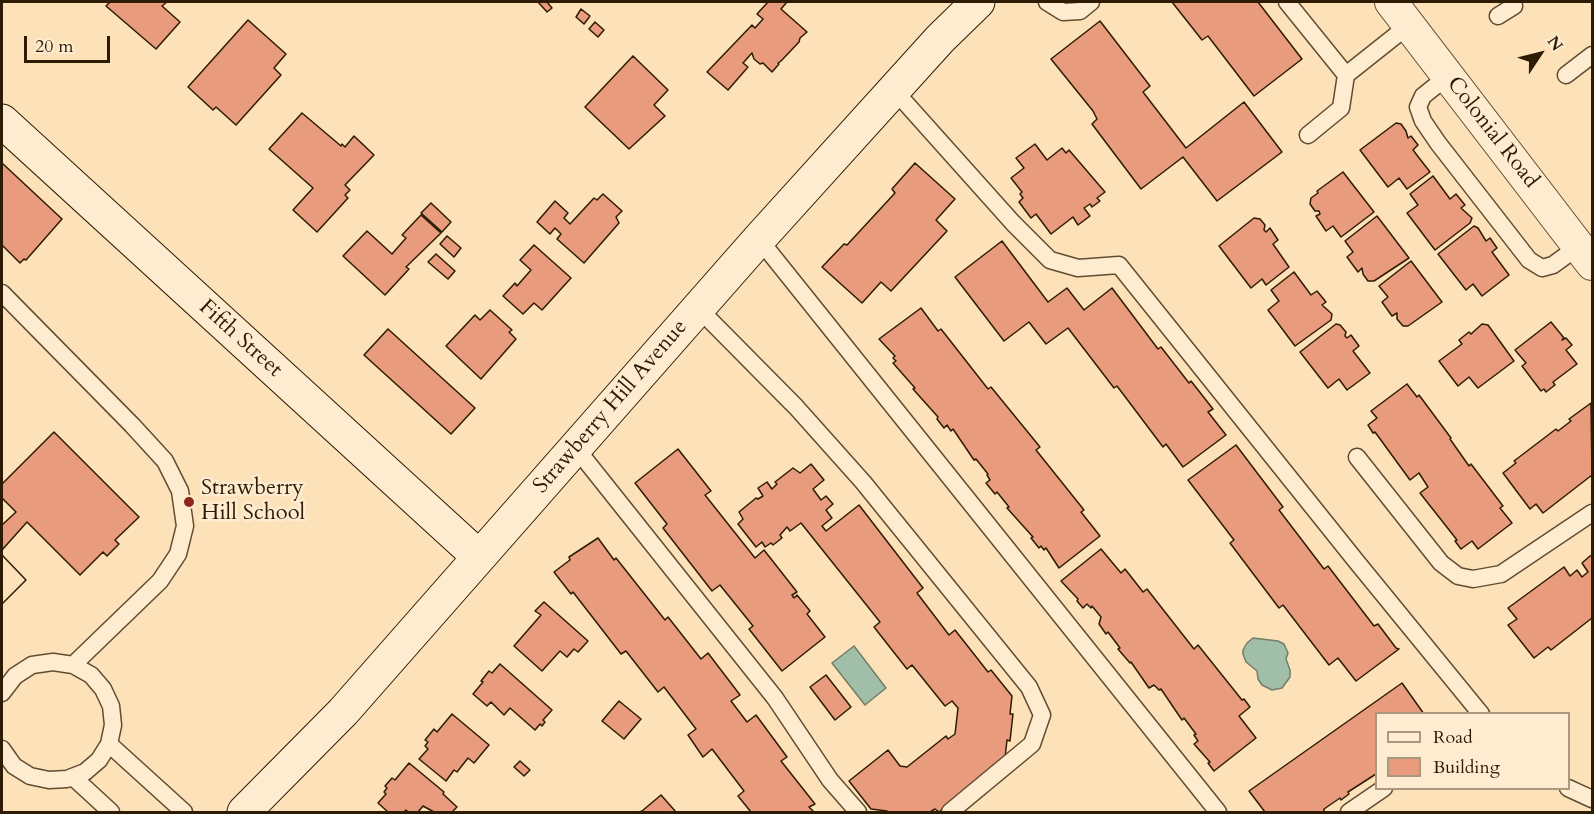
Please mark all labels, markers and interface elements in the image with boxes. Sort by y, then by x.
scale bar [27,24,112,62]
north arrow [1510,24,1570,84]
text: N [1542,32,1568,56]
text: 20 m [35,34,74,59]
street label: Colonial Road [1440,72,1544,194]
street label: Fifth Street [193,295,287,383]
street label: Strawberry Hill Avenue [528,315,694,499]
place label: Strawberry Hill School [201,476,305,528]
marker: Strawberry Hill School [182,495,196,509]
legend [1375,712,1570,790]
text: Road [1433,725,1473,750]
text: Building [1433,755,1500,780]

